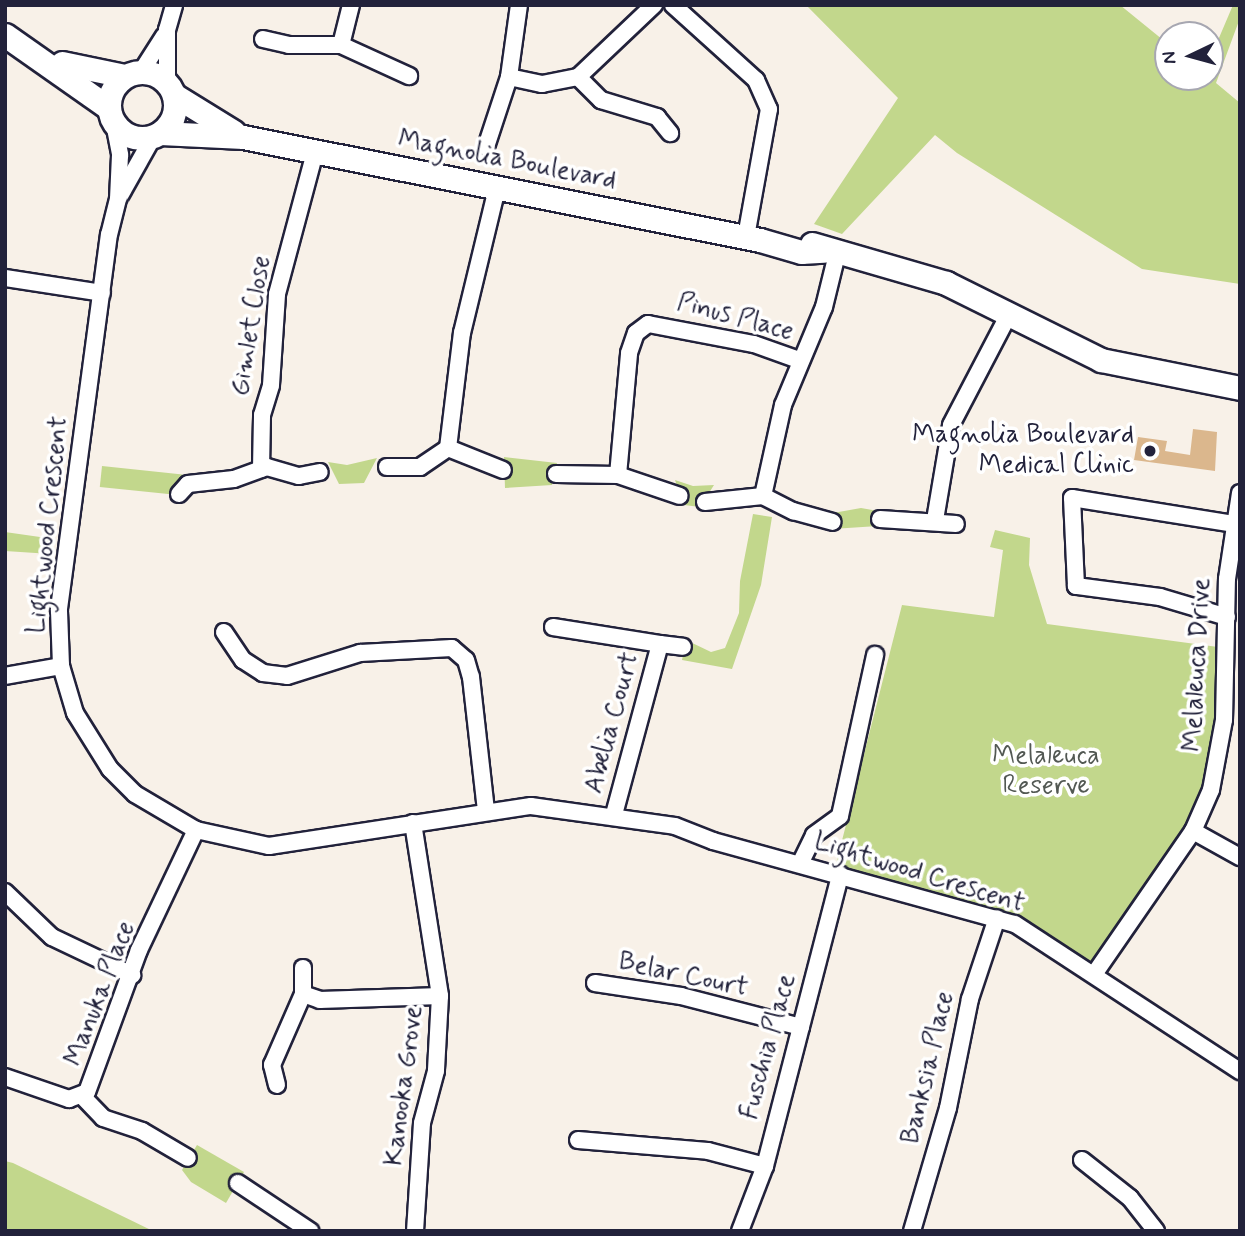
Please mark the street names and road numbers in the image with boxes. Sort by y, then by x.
street label: Magnolia Boulevard [397,125,617,197]
street label: Gimlet Close [225,252,279,400]
street label: Pinus Place [673,288,797,348]
street label: Lightwood Crescent [22,415,76,635]
street label: Melaleuca Drive [1178,578,1218,752]
street label: Abelia Court [580,651,646,795]
street label: Lightwood Crescent [810,827,1028,921]
street label: Manuka Place [59,917,143,1071]
street label: Belar Court [616,947,750,1005]
street label: Fuschia Place [735,972,803,1122]
street label: Banksia Place [896,989,962,1147]
street label: Kanooka Grove [380,1004,430,1168]

